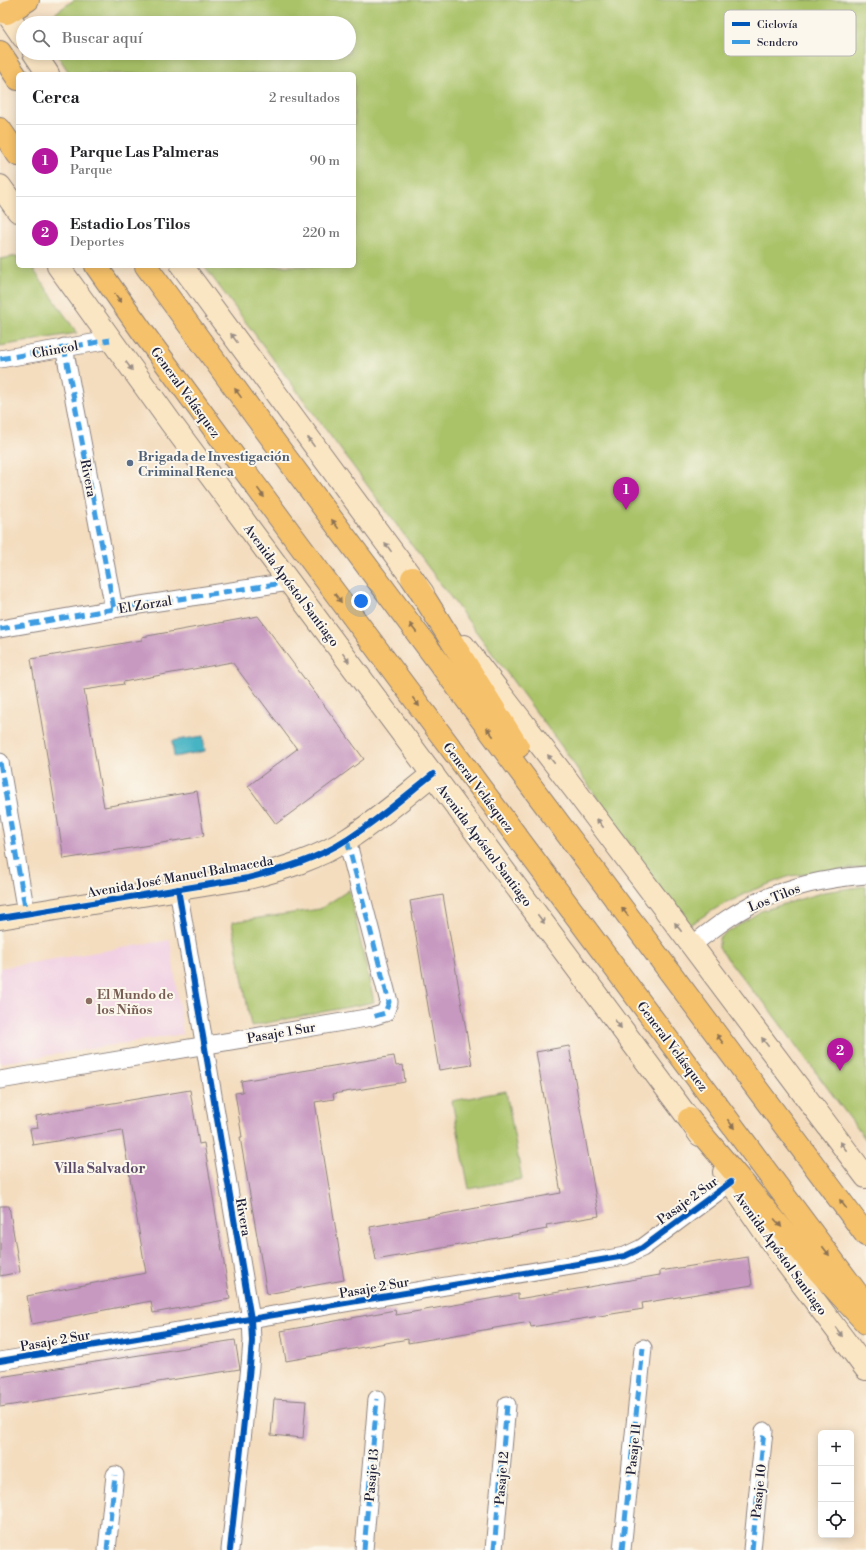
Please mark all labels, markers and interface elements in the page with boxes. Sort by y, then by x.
legend [724,10,856,56]
search box [16,16,356,60]
text: Ciclovía [757,18,798,32]
icon: search [30,27,52,49]
text: Buscar aquí [62,29,143,48]
text: Sendero [757,36,798,50]
text: Cerca [32,87,80,109]
text: 2 resultados [269,90,340,106]
text: Parque Las Palmeras [70,143,219,162]
text: 1 [42,153,48,169]
text: 90 m [309,153,340,169]
text: Parque [70,162,112,178]
text: Estadio Los Tilos [70,215,190,234]
text: 2 [41,225,49,241]
text: 220 m [302,225,340,241]
text: Deportes [70,234,124,250]
one-way arrow [114,293,122,303]
one-way arrow [230,332,238,343]
street label: Chincol [31,338,80,362]
street label: General Velásquez [147,344,223,441]
one-way arrow [125,361,133,371]
one-way arrow [234,387,242,398]
one-way arrow [307,437,315,448]
place label: Brigada de Investigación Criminal Renca [138,449,290,480]
street label: Rivera [77,458,100,499]
marker: Brigada de Investigación Criminal Renca [125,458,135,468]
pin: 1 [613,477,639,510]
one-way arrow [257,488,265,499]
one-way arrow [331,518,339,529]
street label: Avenida Apóstol Santiago [239,521,342,650]
one-way arrow [385,542,393,552]
your location [351,591,371,611]
one-way arrow [334,592,342,603]
street label: El Zorzal [117,593,173,617]
one-way arrow [408,622,417,633]
one-way arrow [342,652,350,663]
one-way arrow [412,697,420,707]
one-way arrow [486,727,494,737]
street label: General Velásquez [439,740,517,836]
one-way arrow [547,753,556,764]
street label: Avenida Apóstol Santiago [432,781,535,910]
one-way arrow [596,817,604,828]
street label: Avenida José Manuel Balmaceda [85,853,275,901]
street label: Los Tilos [746,880,803,916]
one-way arrow [621,907,629,918]
one-way arrow [536,914,545,925]
one-way arrow [674,921,682,932]
place label: El Mundo de los Niños [97,987,174,1018]
marker: El Mundo de los Niños [84,996,94,1006]
street label: General Velásquez [633,999,711,1095]
one-way arrow [614,1018,622,1029]
street label: Pasaje 1 Sur [246,1019,317,1047]
one-way arrow [715,1033,724,1044]
one-way arrow [761,1037,769,1047]
pin: 2 [827,1038,853,1071]
one-way arrow [727,1119,735,1129]
one-way arrow [839,1141,847,1151]
district label: Villa Salvador [53,1160,146,1178]
street label: Pasaje 2 Sur [654,1173,721,1228]
street label: Avenida Apóstol Santiago [729,1188,830,1319]
street label: Rivera [232,1197,254,1238]
one-way arrow [839,1198,847,1209]
one-way arrow [774,1218,783,1228]
one-way arrow [821,1245,830,1256]
street label: Pasaje 2 Sur [338,1274,411,1302]
one-way arrow [834,1326,843,1337]
street label: Pasaje 2 Sur [19,1327,92,1355]
street label: Pasaje 11 [623,1422,645,1476]
map controls [818,1430,854,1538]
button: + [818,1430,854,1466]
street label: Pasaje 13 [362,1448,382,1502]
street label: Pasaje 12 [492,1451,512,1506]
street label: Pasaje 10 [748,1463,770,1519]
button: − [818,1466,854,1502]
button: locate [818,1502,854,1538]

